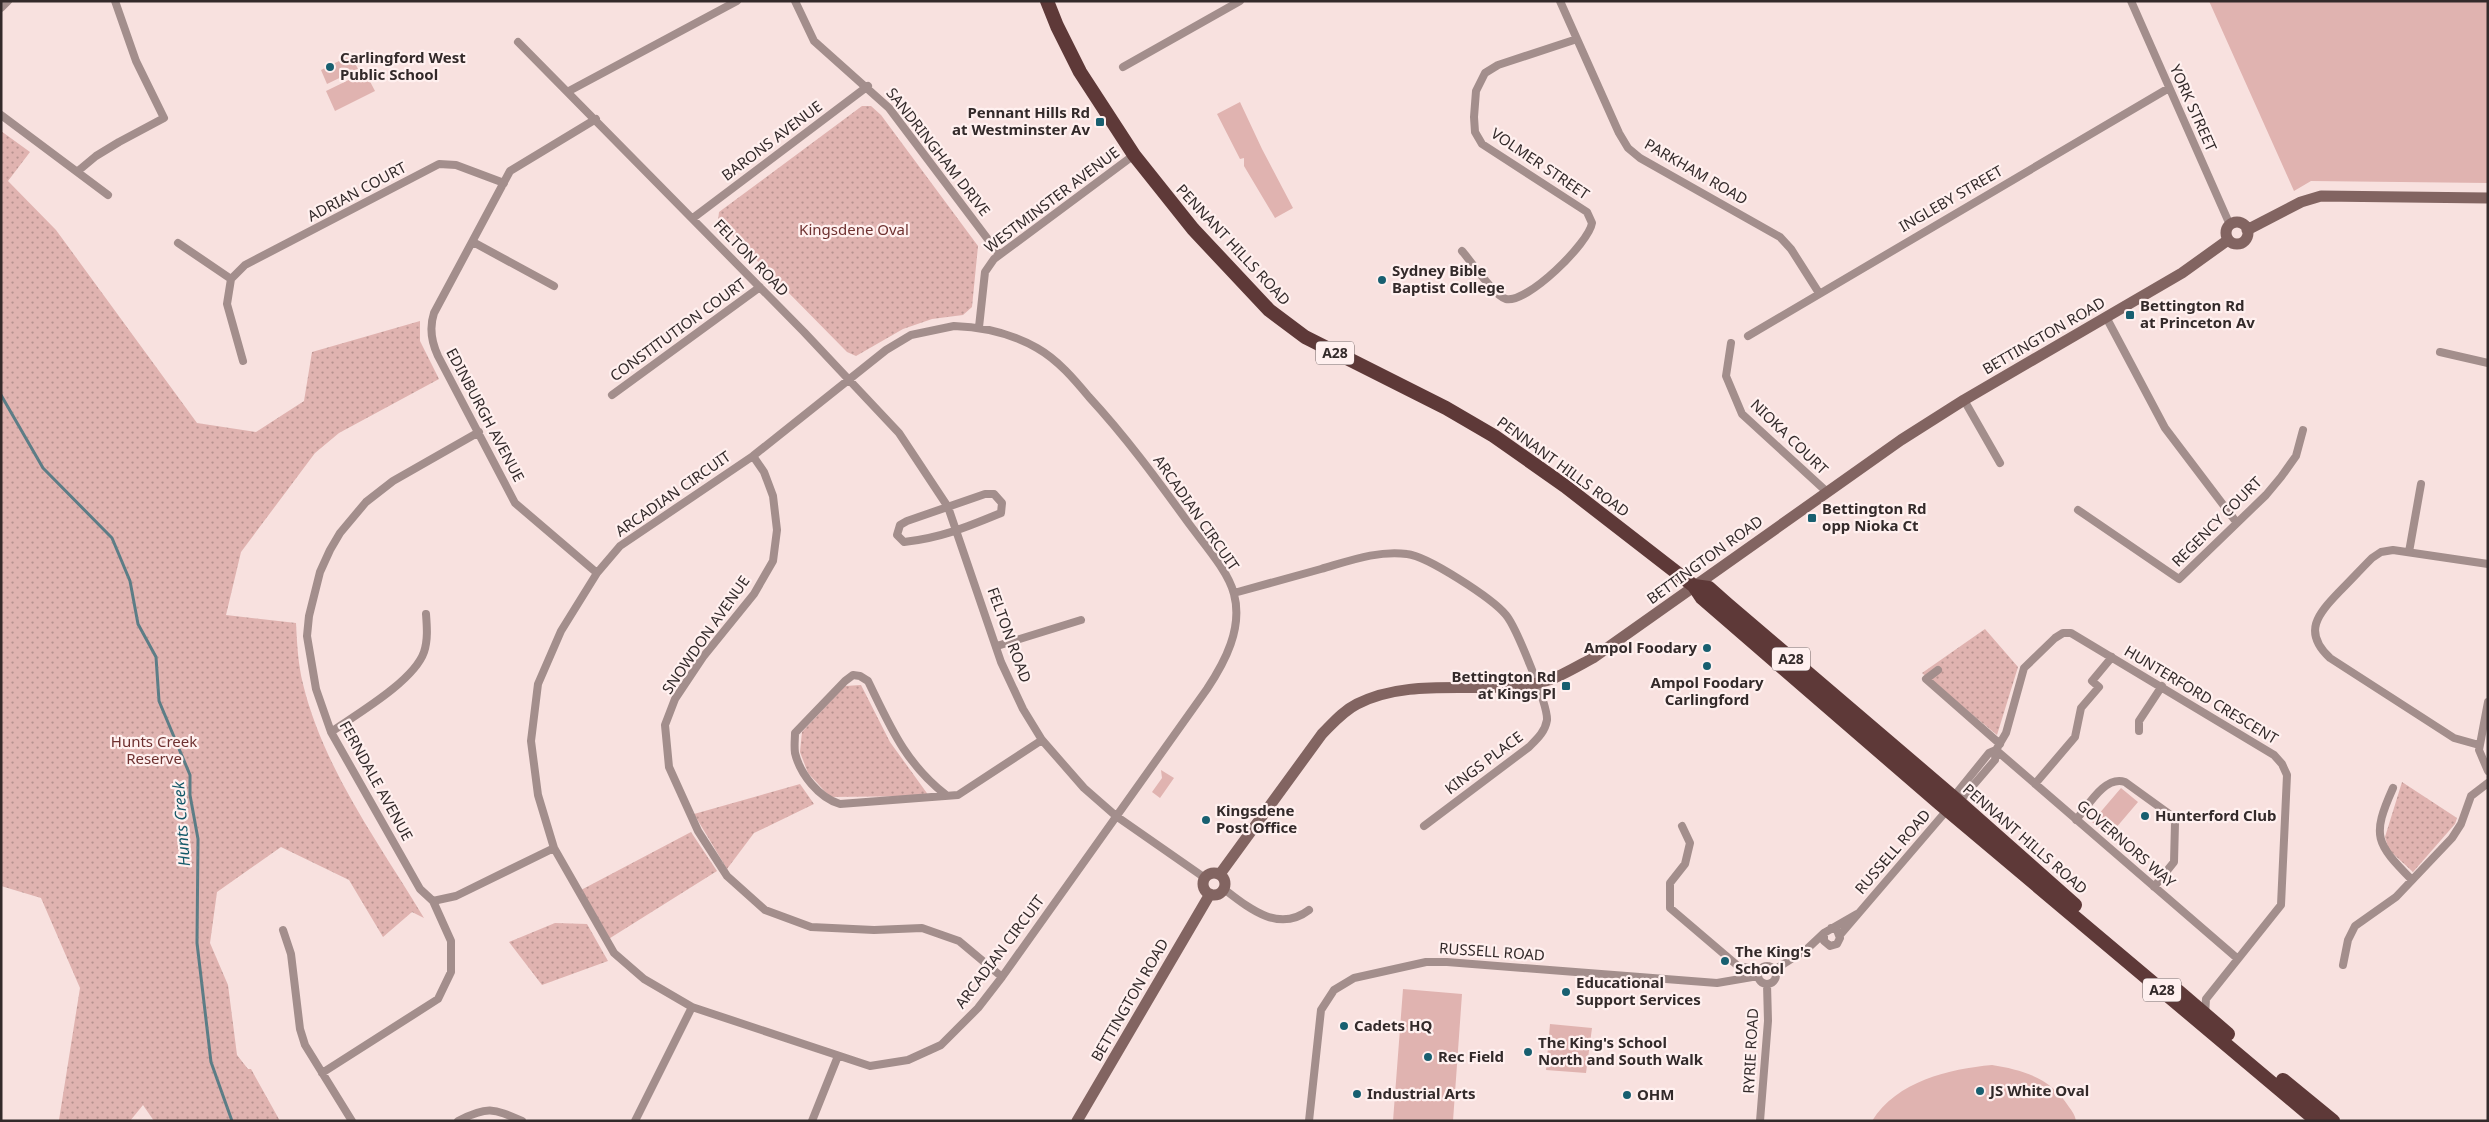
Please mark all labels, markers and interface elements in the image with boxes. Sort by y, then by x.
place label: Carlingford West Public School [340,47,466,84]
marker: Carlingford West Public School [324,61,336,73]
street label: YORK STREET [2166,61,2222,155]
street label: SANDRINGHAM DRIVE [882,83,995,220]
street label: BARONS AVENUE [717,96,826,185]
place label: Pennant Hills Rd at Westminster Av [952,102,1090,139]
marker: Pennant Hills Rd at Westminster Av [1094,116,1106,128]
street label: VOLMER STREET [1487,123,1594,204]
street label: PARKHAM ROAD [1641,133,1752,209]
street label: WESTMINSTER AVENUE [980,142,1123,257]
street label: ADRIAN COURT [304,156,410,226]
street label: INGLEBY STREET [1895,160,2007,236]
street label: PENNANT HILLS ROAD [1172,179,1295,309]
street label: FELTON ROAD [710,214,794,300]
park label: Kingsdene Oval [799,219,909,239]
place label: Sydney Bible Baptist College [1392,260,1505,297]
street label: CONSTITUTION COURT [606,273,750,385]
marker: Sydney Bible Baptist College [1376,274,1388,286]
street label: BETTINGTON ROAD [1978,292,2109,378]
place label: Bettington Rd at Princeton Av [2140,295,2255,332]
marker: Bettington Rd at Princeton Av [2124,309,2136,321]
road number: A28 [1316,342,1354,364]
street label: EDINBURGH AVENUE [442,344,530,485]
street label: NIOKA COURT [1747,394,1833,479]
street label: PENNANT HILLS ROAD [1493,411,1634,521]
street label: ARCADIAN CIRCUIT [611,445,735,541]
street label: ARCADIAN CIRCUIT [1149,451,1245,575]
street label: REGENCY COURT [2167,471,2266,571]
place label: Bettington Rd opp Nioka Ct [1822,498,1927,535]
street label: BETTINGTON ROAD [1642,510,1766,608]
marker: Bettington Rd opp Nioka Ct [1806,512,1818,524]
street label: SNOWDON AVENUE [657,571,754,698]
street label: FELTON ROAD [983,584,1036,685]
place label: Ampol Foodary [1584,637,1697,657]
street label: HUNTERFORD CRESCENT [2121,640,2283,748]
marker: Ampol Foodary [1701,642,1713,654]
road number: A28 [1772,648,1810,671]
marker: Ampol Foodary Carlingford [1701,660,1713,672]
place label: Bettington Rd at Kings Pl [1451,666,1556,703]
place label: Ampol Foodary Carlingford [1651,672,1764,709]
marker: Bettington Rd at Kings Pl [1560,680,1572,692]
street label: FERNDALE AVENUE [336,717,418,844]
street label: KINGS PLACE [1440,726,1527,798]
park label: Hunts Creek Reserve [111,731,197,768]
street label: PENNANT HILLS ROAD [1959,779,2092,898]
water label: Hunts Creek [167,780,195,867]
street label: GOVERNORS WAY [2073,795,2180,892]
place label: Kingsdene Post Office [1216,800,1297,837]
street label: RUSSELL ROAD [1850,805,1935,898]
place label: Hunterford Club [2155,805,2276,825]
marker: Hunterford Club [2139,810,2151,822]
marker: Kingsdene Post Office [1200,814,1212,826]
street label: ARCADIAN CIRCUIT [950,890,1049,1012]
street label: BETTINGTON ROAD [1086,934,1173,1065]
street label: RUSSELL ROAD [1438,937,1546,965]
place label: The King's School [1735,941,1811,978]
marker: The King's School [1719,955,1731,967]
place label: Educational Support Services [1576,972,1701,1009]
road number: A28 [2143,978,2181,1002]
marker: Educational Support Services [1560,986,1572,998]
street label: RYRIE ROAD [1738,1008,1762,1094]
place label: Cadets HQ [1354,1015,1432,1035]
marker: Cadets HQ [1338,1020,1350,1032]
place label: The King's School North and South Walk [1538,1032,1704,1069]
place label: Rec Field [1438,1046,1504,1066]
marker: The King's School North and South Walk [1522,1046,1534,1058]
marker: Rec Field [1422,1051,1434,1063]
place label: JS White Oval [1988,1080,2089,1100]
place label: Industrial Arts [1367,1083,1476,1103]
place label: OHM [1637,1084,1675,1104]
marker: JS White Oval [1974,1085,1986,1097]
marker: Industrial Arts [1351,1088,1363,1100]
marker: OHM [1621,1089,1633,1101]

